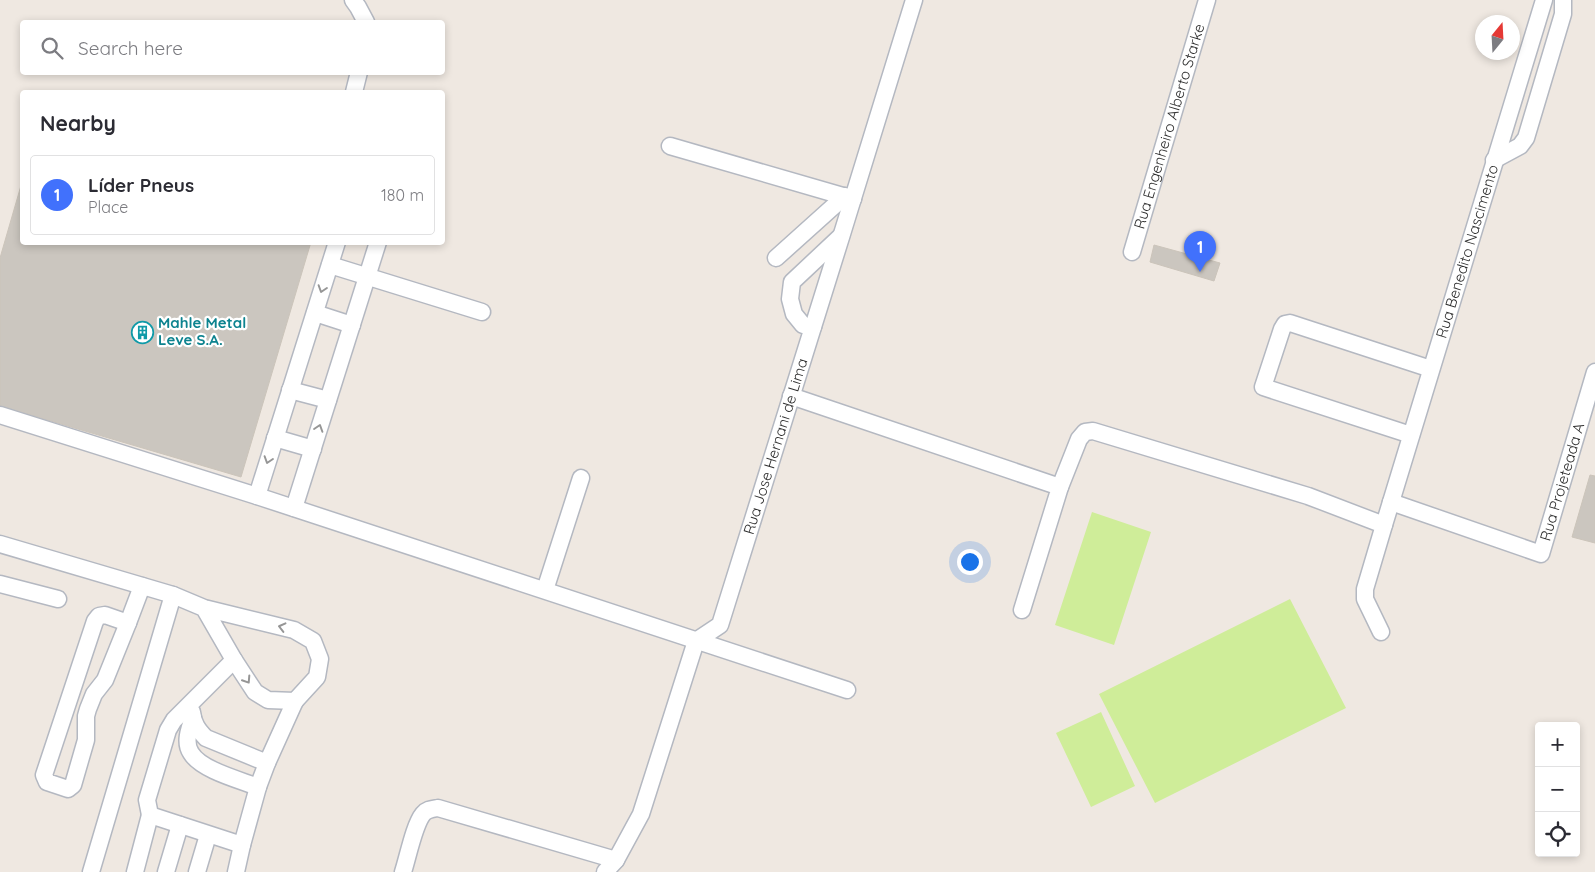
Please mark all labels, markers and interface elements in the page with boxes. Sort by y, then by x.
north arrow [1475,15,1520,60]
search box [20,20,445,75]
street label: Rua Engenheiro Alberto Starke [1129,21,1208,231]
icon: search [38,34,66,62]
text: Search here [78,36,183,60]
text: Nearby [40,110,116,136]
street label: Rua Benedito Nascimento [1431,162,1502,340]
text: Líder Pneus [88,173,194,197]
text: 1 [54,185,60,205]
text: 180 m [381,185,424,205]
text: Place [88,197,128,217]
pin: 1 [1184,231,1216,272]
one-way arrow [318,284,328,293]
place label: Mahle Metal Leve S.A. [158,313,246,349]
building icon: Mahle Metal Leve S.A. [130,320,154,344]
street label: Rua Jose Hernani de Lima [739,356,812,537]
street label: Rua Projeteada A [1535,420,1589,543]
one-way arrow [314,424,324,433]
one-way arrow [263,456,273,464]
your location [957,549,983,575]
one-way arrow [277,622,286,633]
one-way arrow [241,675,251,684]
map controls [1535,722,1580,857]
button: + [1535,722,1580,767]
button: − [1535,767,1580,812]
button: locate [1535,812,1580,857]

